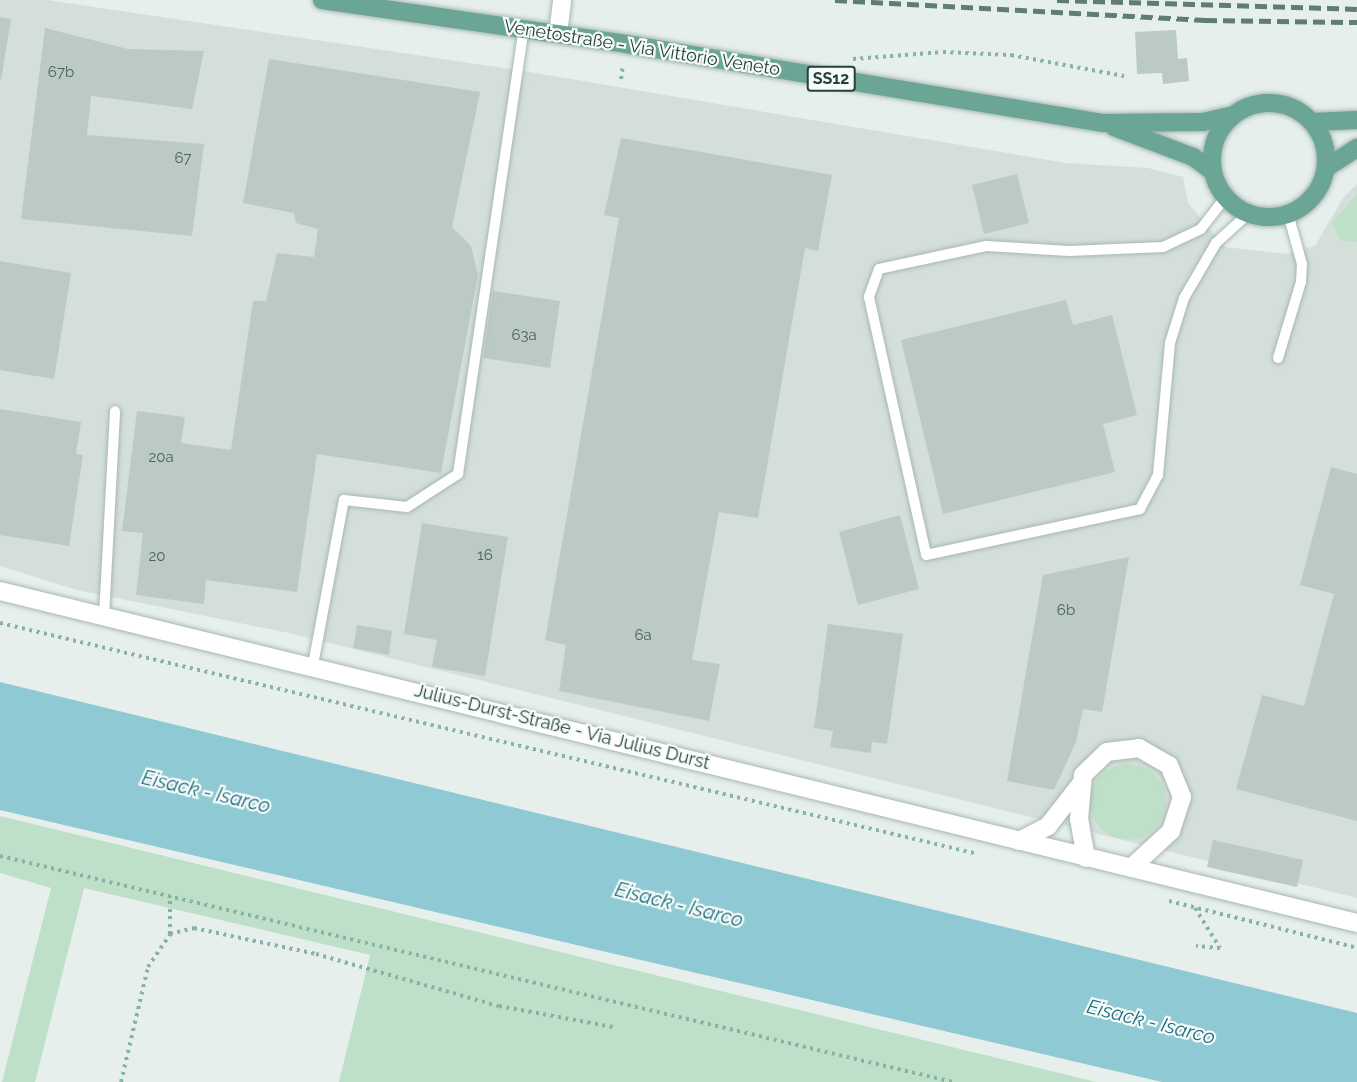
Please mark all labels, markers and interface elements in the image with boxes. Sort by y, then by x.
street label: Venetostraße - Via Vittorio Veneto [501,15,783,81]
house number: 67b [48,64,74,82]
road number: SS12 [806,66,856,92]
house number: 67 [174,150,192,168]
house number: 63a [511,327,537,345]
house number: 20a [148,449,174,467]
house number: 16 [477,547,493,565]
house number: 20 [149,548,165,566]
house number: 6b [1057,602,1075,620]
house number: 6a [634,627,652,645]
street label: Julius-Durst-Straße - Via Julius Durst [412,680,712,774]
water label: Eisack - Isarco [139,766,273,818]
water label: Eisack - Isarco [612,877,746,933]
water label: Eisack - Isarco [1084,994,1218,1050]

